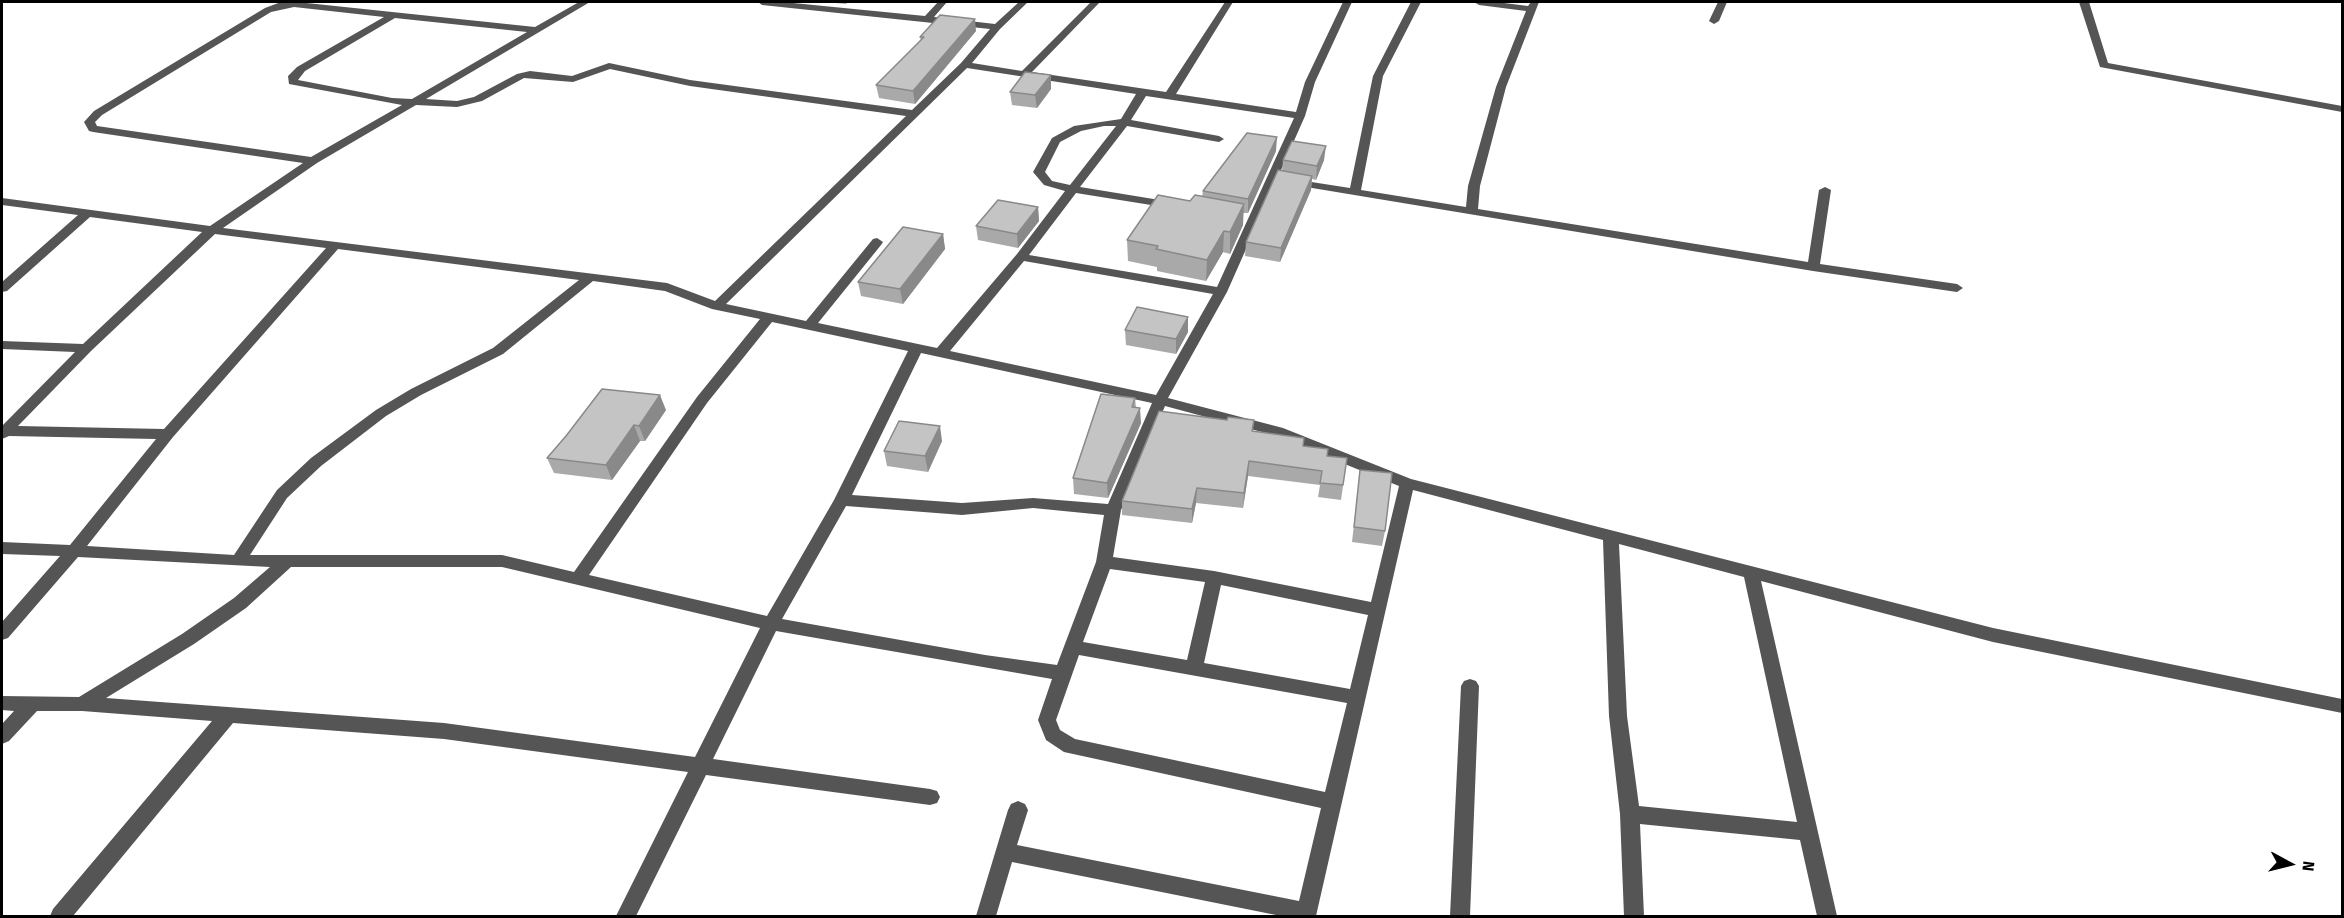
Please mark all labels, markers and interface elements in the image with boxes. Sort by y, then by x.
north arrow [2260,834,2320,894]
text: N [2298,860,2318,872]

